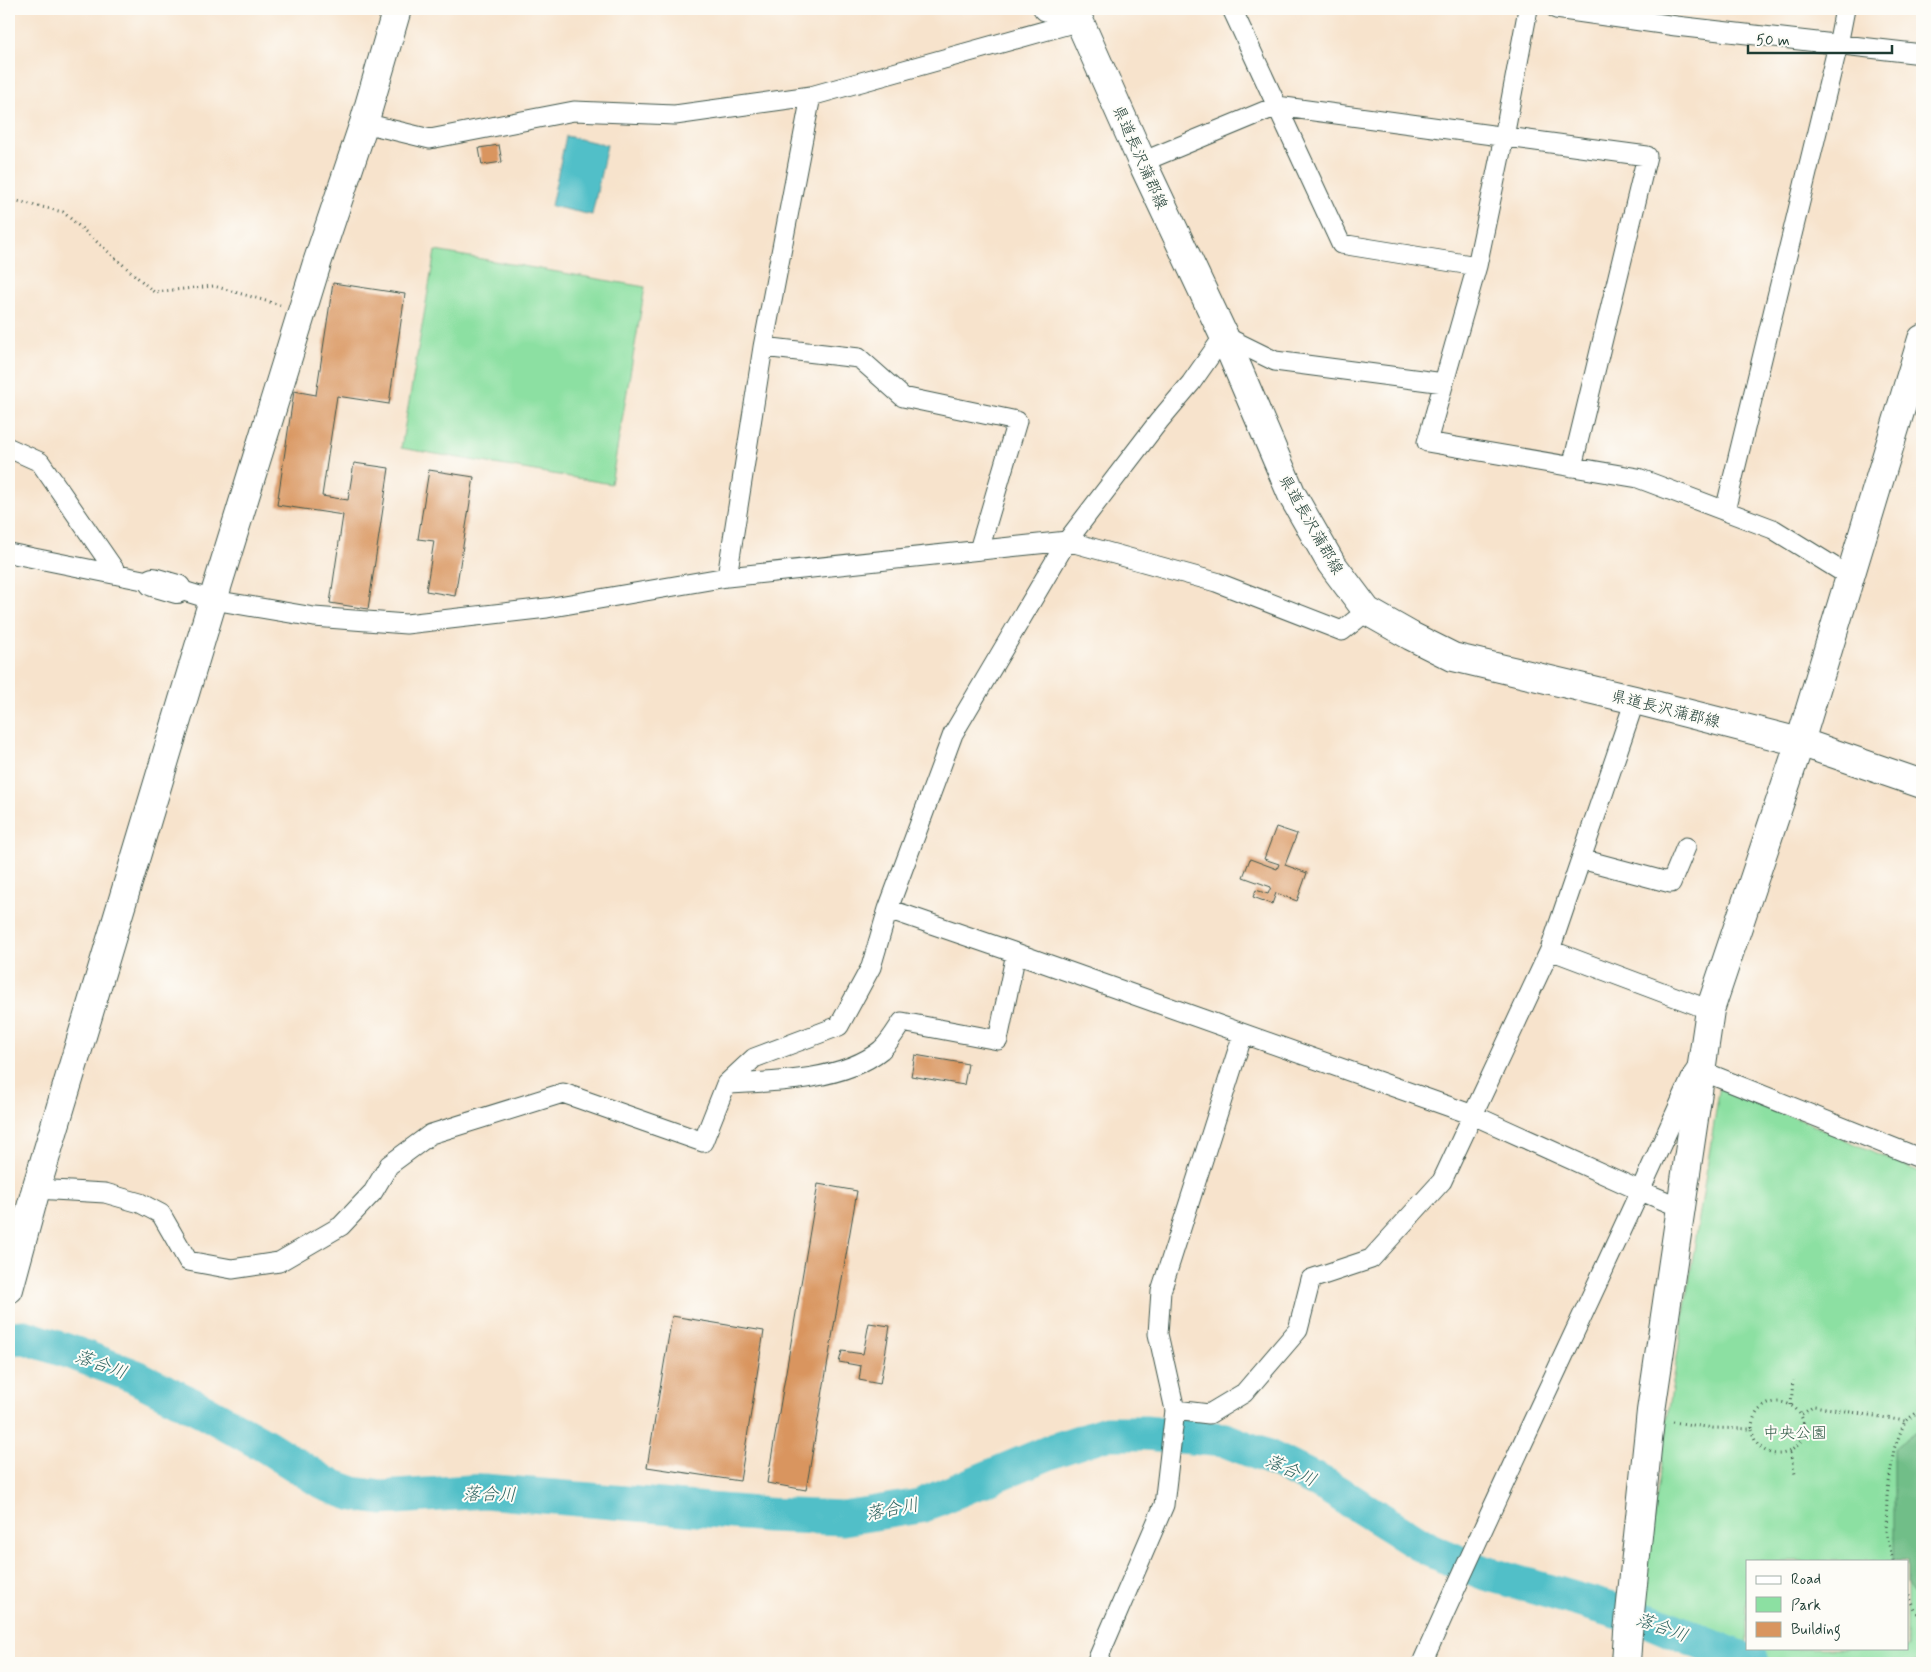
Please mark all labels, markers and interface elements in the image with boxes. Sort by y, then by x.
scale bar [1748,22,1892,54]
text: 50 m [1756,31,1790,51]
street label: 県道長沢蒲郡線 [1107,102,1172,213]
street label: 県道長沢蒲郡線 [1274,471,1348,579]
street label: 県道長沢蒲郡線 [1609,686,1723,733]
water label: 落合川 [71,1344,130,1385]
park label: 中央公園 [1763,1423,1827,1444]
water label: 落合川 [1261,1449,1320,1493]
water label: 落合川 [462,1483,516,1507]
water label: 落合川 [863,1493,921,1527]
legend [1746,1560,1908,1650]
text: Road [1791,1570,1821,1590]
text: Park [1791,1596,1821,1616]
water label: 落合川 [1632,1607,1691,1648]
text: Building [1791,1620,1841,1641]

